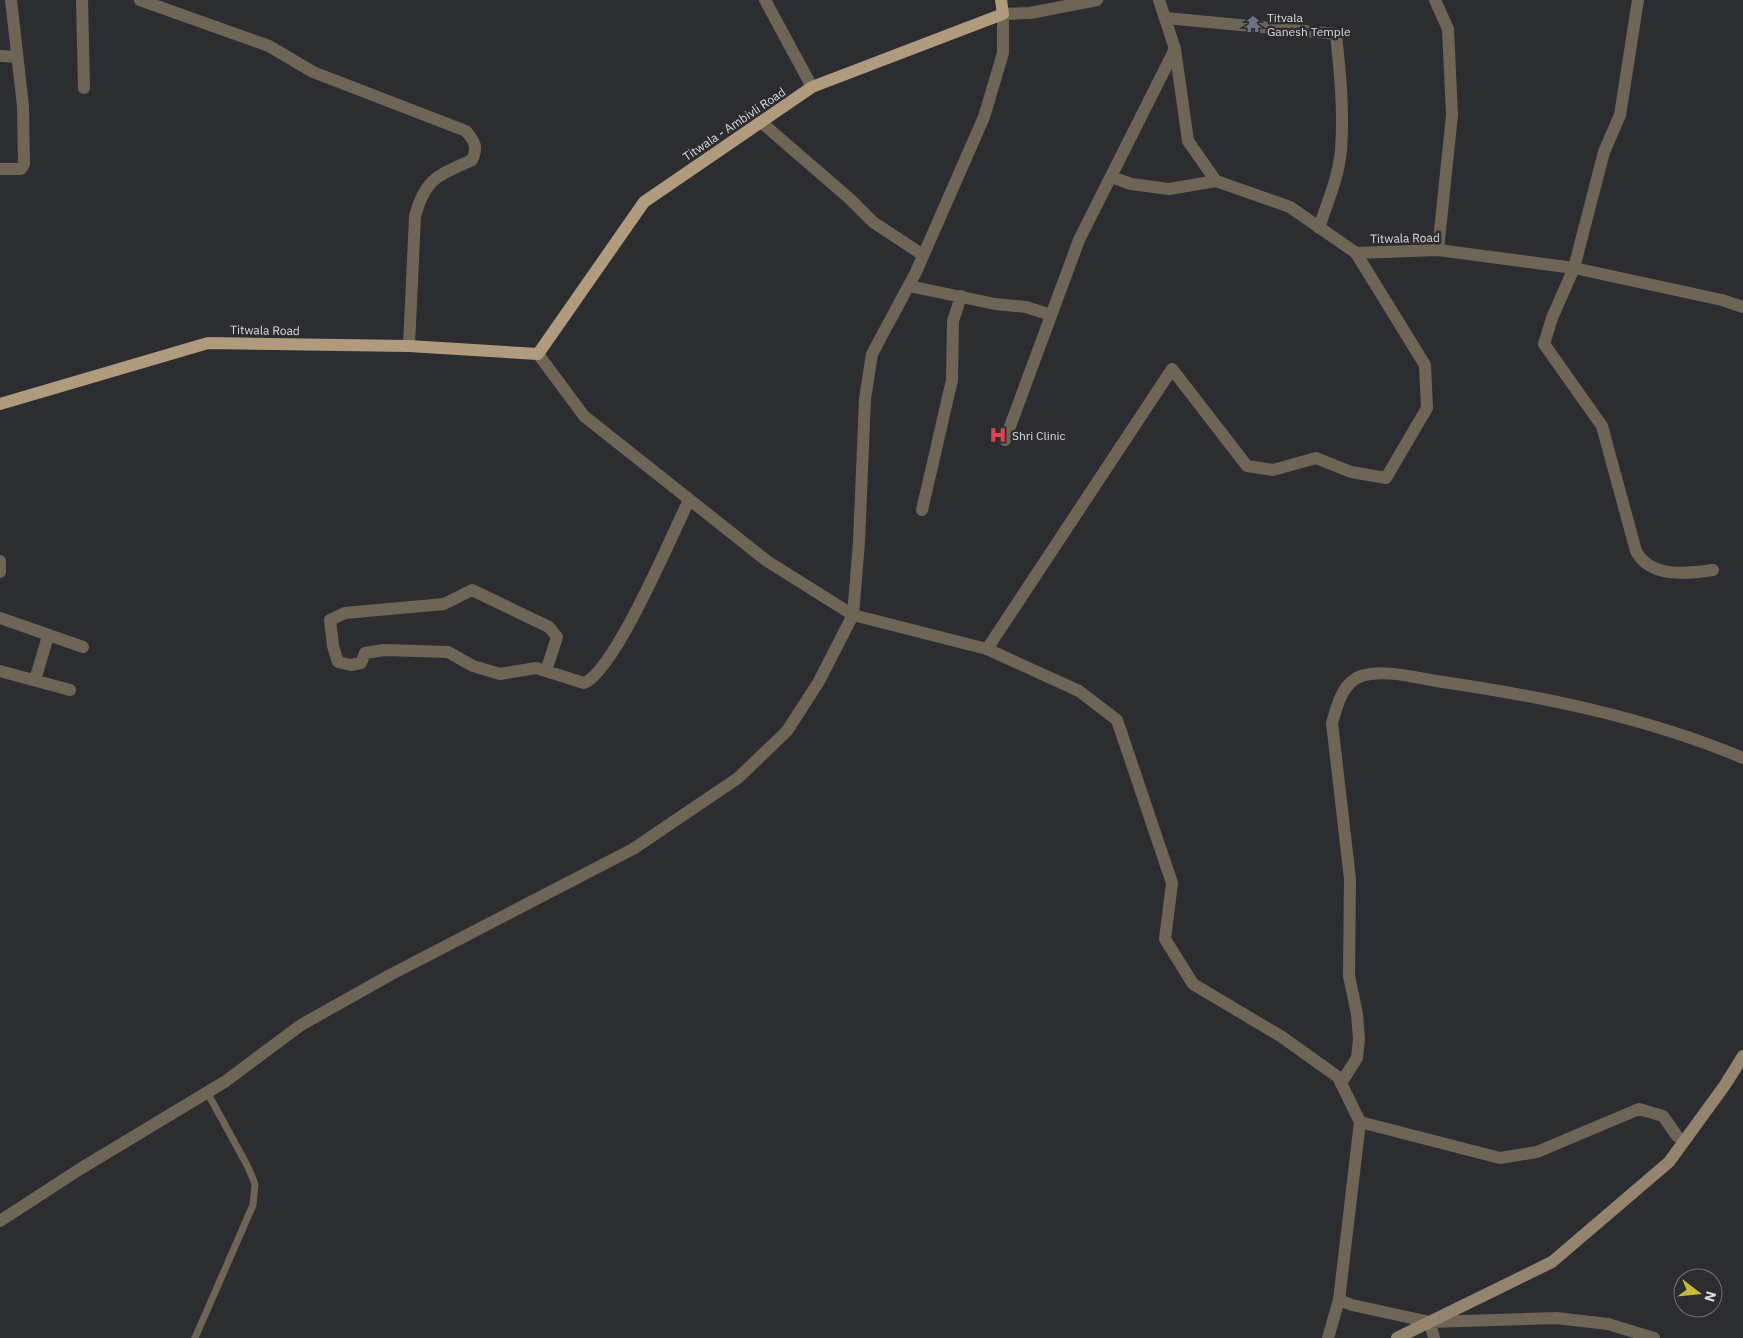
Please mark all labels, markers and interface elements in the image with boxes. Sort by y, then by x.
place label: Titvala Ganesh Temple [1267,10,1351,39]
temple icon: Titvala Ganesh Temple [1243,14,1263,34]
street label: Titwala - Ambivli Road [680,84,788,164]
street label: Titwala Road [1370,230,1440,246]
street label: Titwala Road [230,322,300,338]
hospital icon: Shri Clinic [988,425,1008,445]
place label: Shri Clinic [1012,428,1066,443]
north arrow [1673,1268,1723,1318]
text: N [1700,1289,1721,1304]

